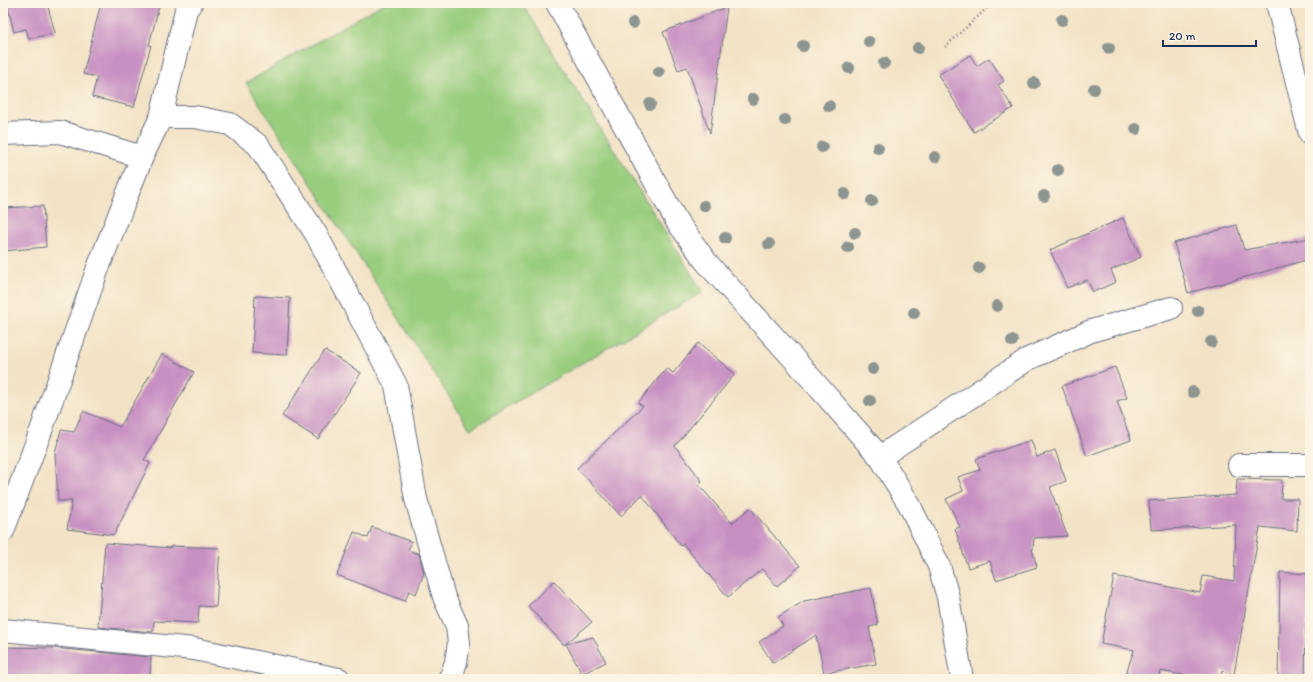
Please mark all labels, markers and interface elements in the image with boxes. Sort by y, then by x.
scale bar [1163,22,1256,48]
text: 20 m [1169,29,1196,43]

